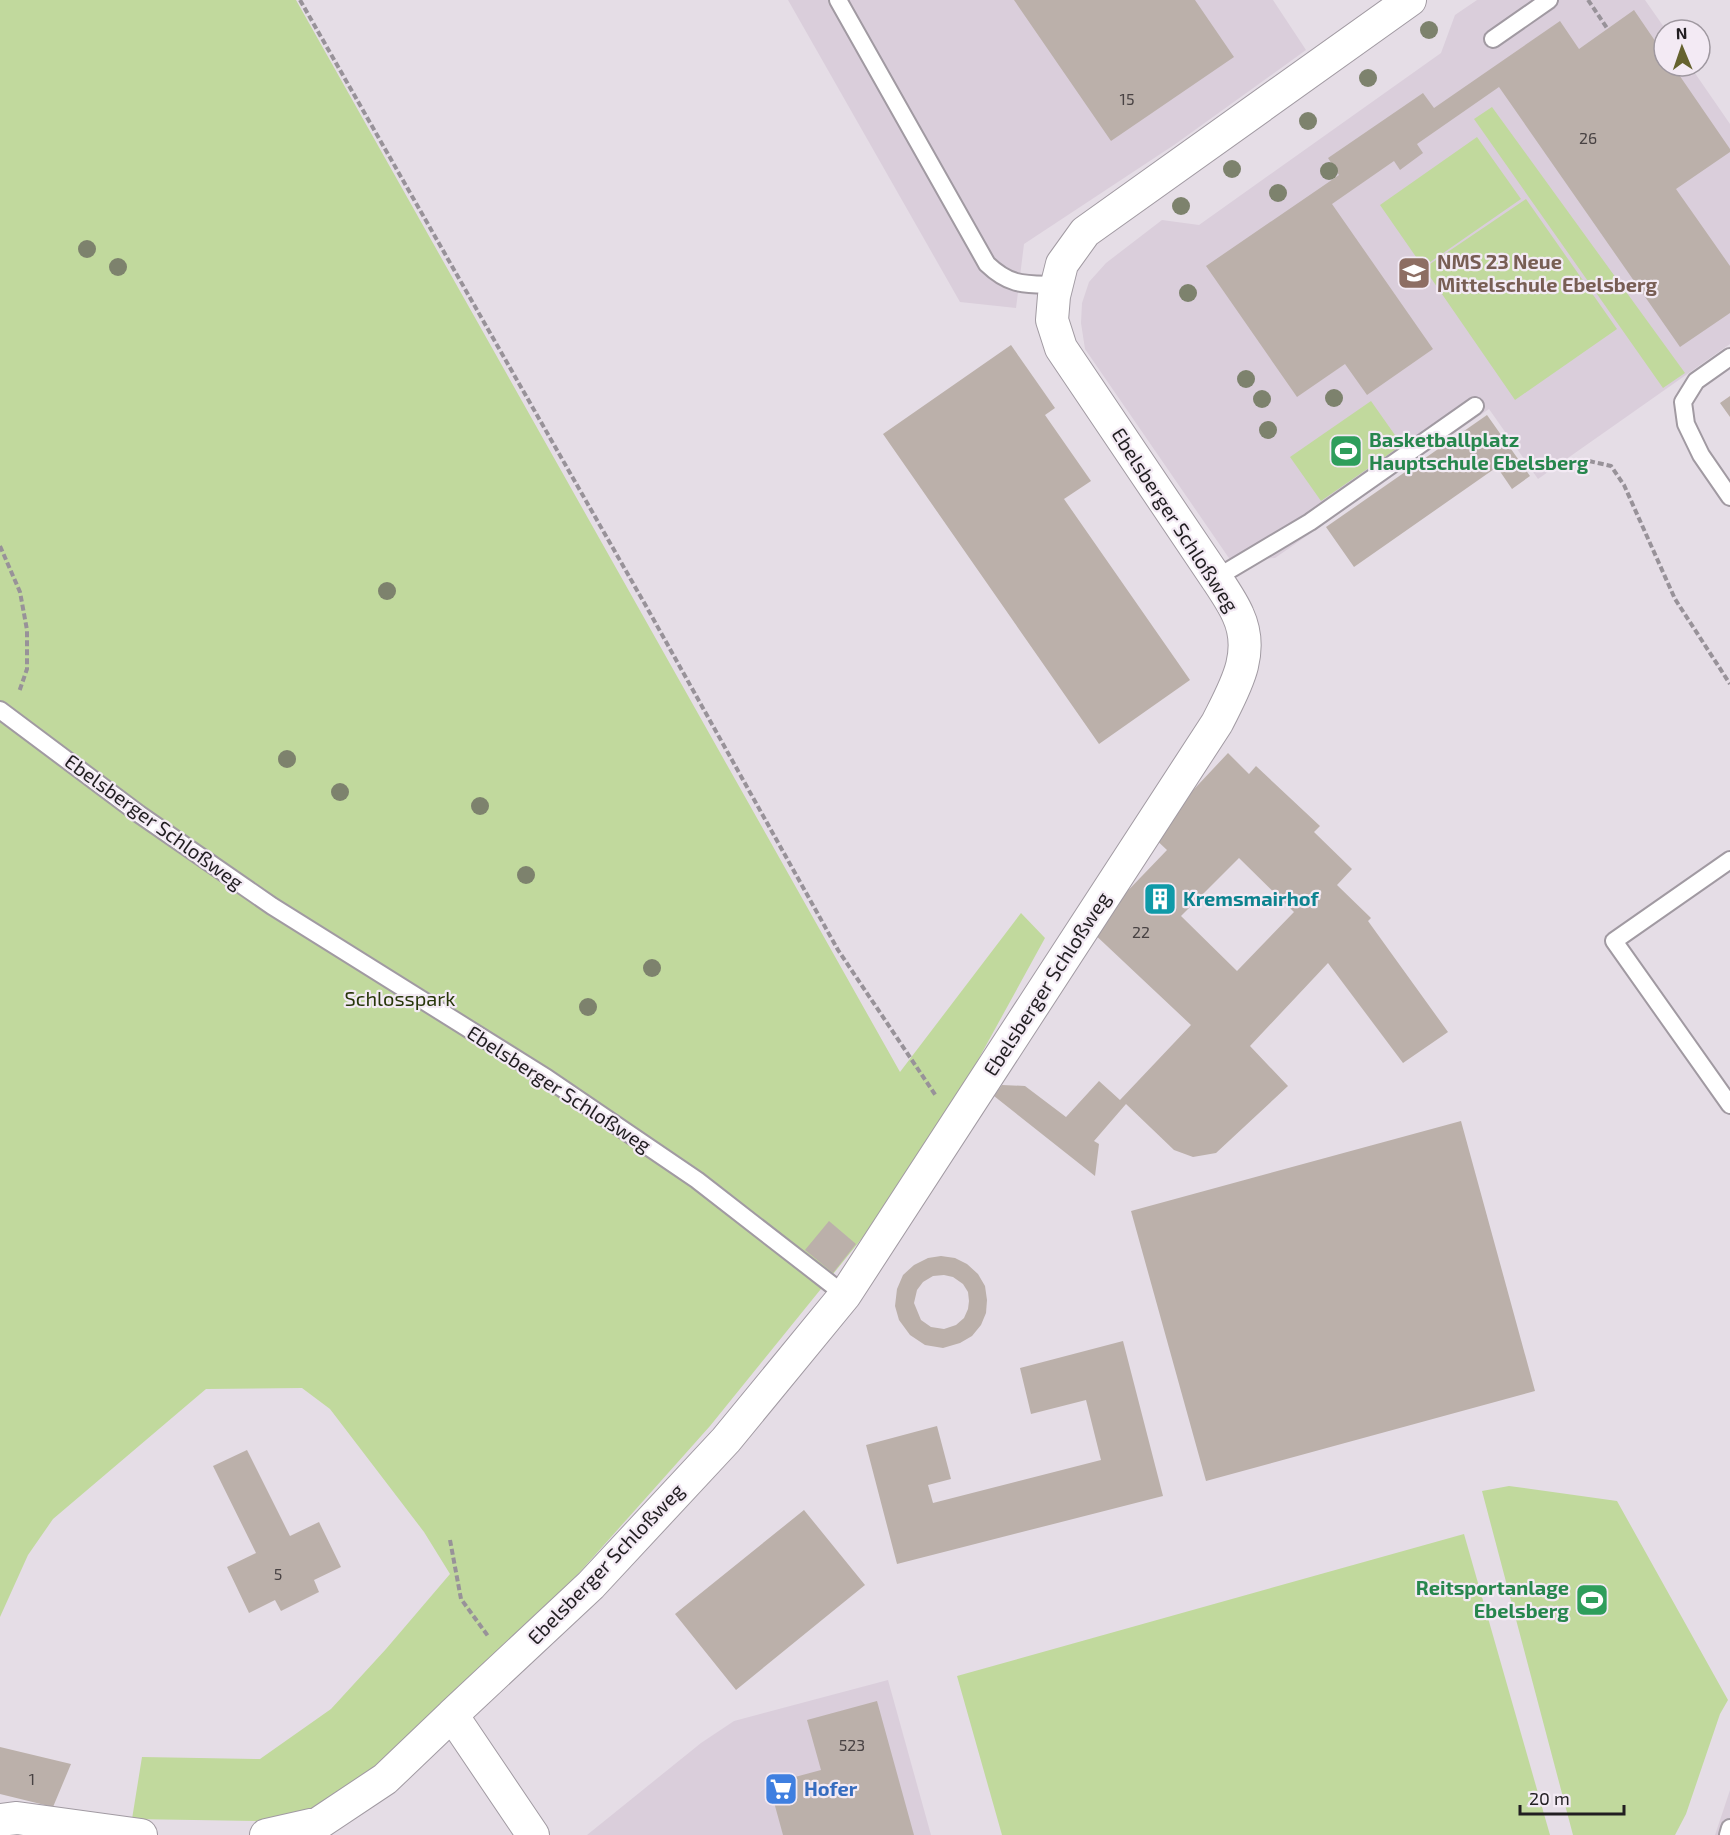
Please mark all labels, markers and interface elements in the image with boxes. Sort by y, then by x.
north arrow [1652,18,1712,78]
text: N [1675,23,1688,42]
house number: 15 [1120,89,1134,108]
house number: 26 [1579,128,1597,147]
place label: NMS 23 Neue Mittelschule Ebelsberg [1437,249,1657,296]
school or university icon: NMS 23 Neue Mittelschule Ebelsberg [1396,255,1432,291]
street label: Ebelsberger Schloßweg [1107,423,1244,616]
place label: Basketballplatz Hauptschule Ebelsberg [1369,427,1589,474]
sports icon: Basketballplatz Hauptschule Ebelsberg [1328,433,1364,469]
street label: Ebelsberger Schloßweg [61,748,248,894]
building icon: Kremsmairhof [1142,881,1178,917]
place label: Kremsmairhof [1183,886,1319,910]
street label: Ebelsberger Schloßweg [978,887,1115,1080]
house number: 22 [1132,922,1150,941]
park label: Schlosspark [344,986,456,1010]
street label: Ebelsberger Schloßweg [463,1020,656,1157]
street label: Ebelsberger Schloßweg [522,1478,688,1649]
house number: 5 [274,1564,282,1583]
place label: Reitsportanlage Ebelsberg [1416,1575,1569,1622]
sports icon: Reitsportanlage Ebelsberg [1574,1582,1610,1618]
house number: 523 [839,1735,865,1754]
house number: 1 [29,1769,35,1788]
supermarket icon: Hofer [763,1771,799,1807]
place label: Hofer [804,1776,858,1800]
scale bar [1520,1778,1624,1816]
text: 20 m [1529,1787,1570,1809]

